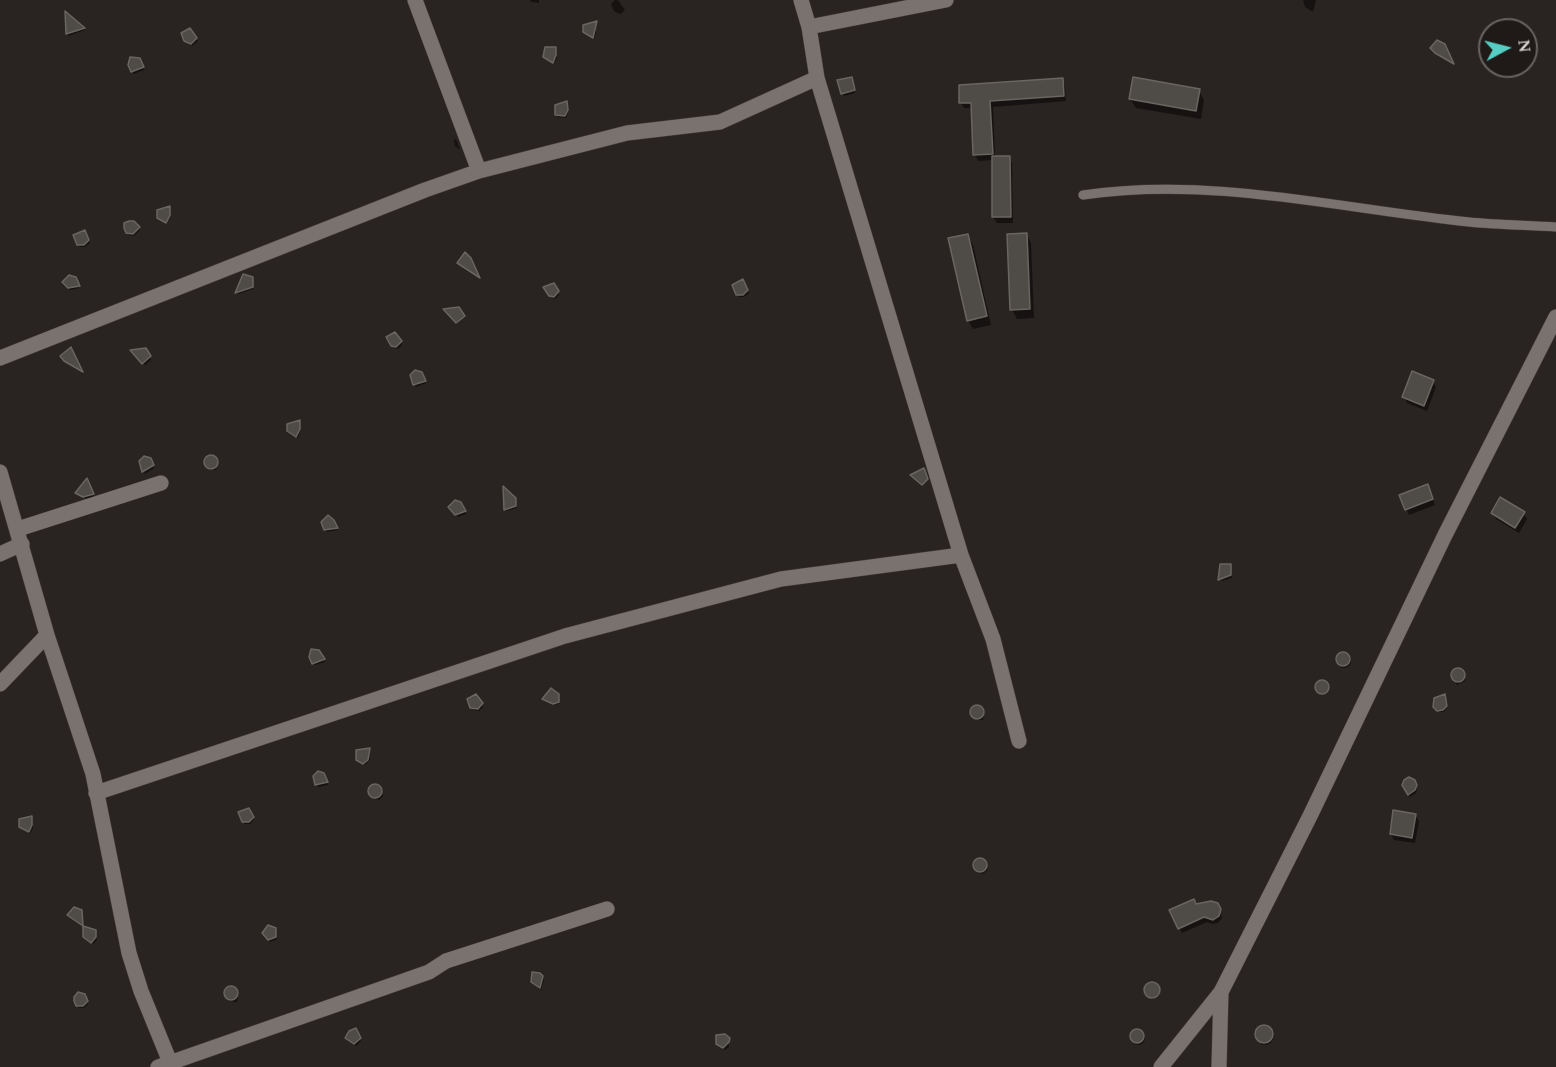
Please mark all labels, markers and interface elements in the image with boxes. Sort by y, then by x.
north arrow [1478,18,1538,78]
text: N [1511,38,1537,54]

